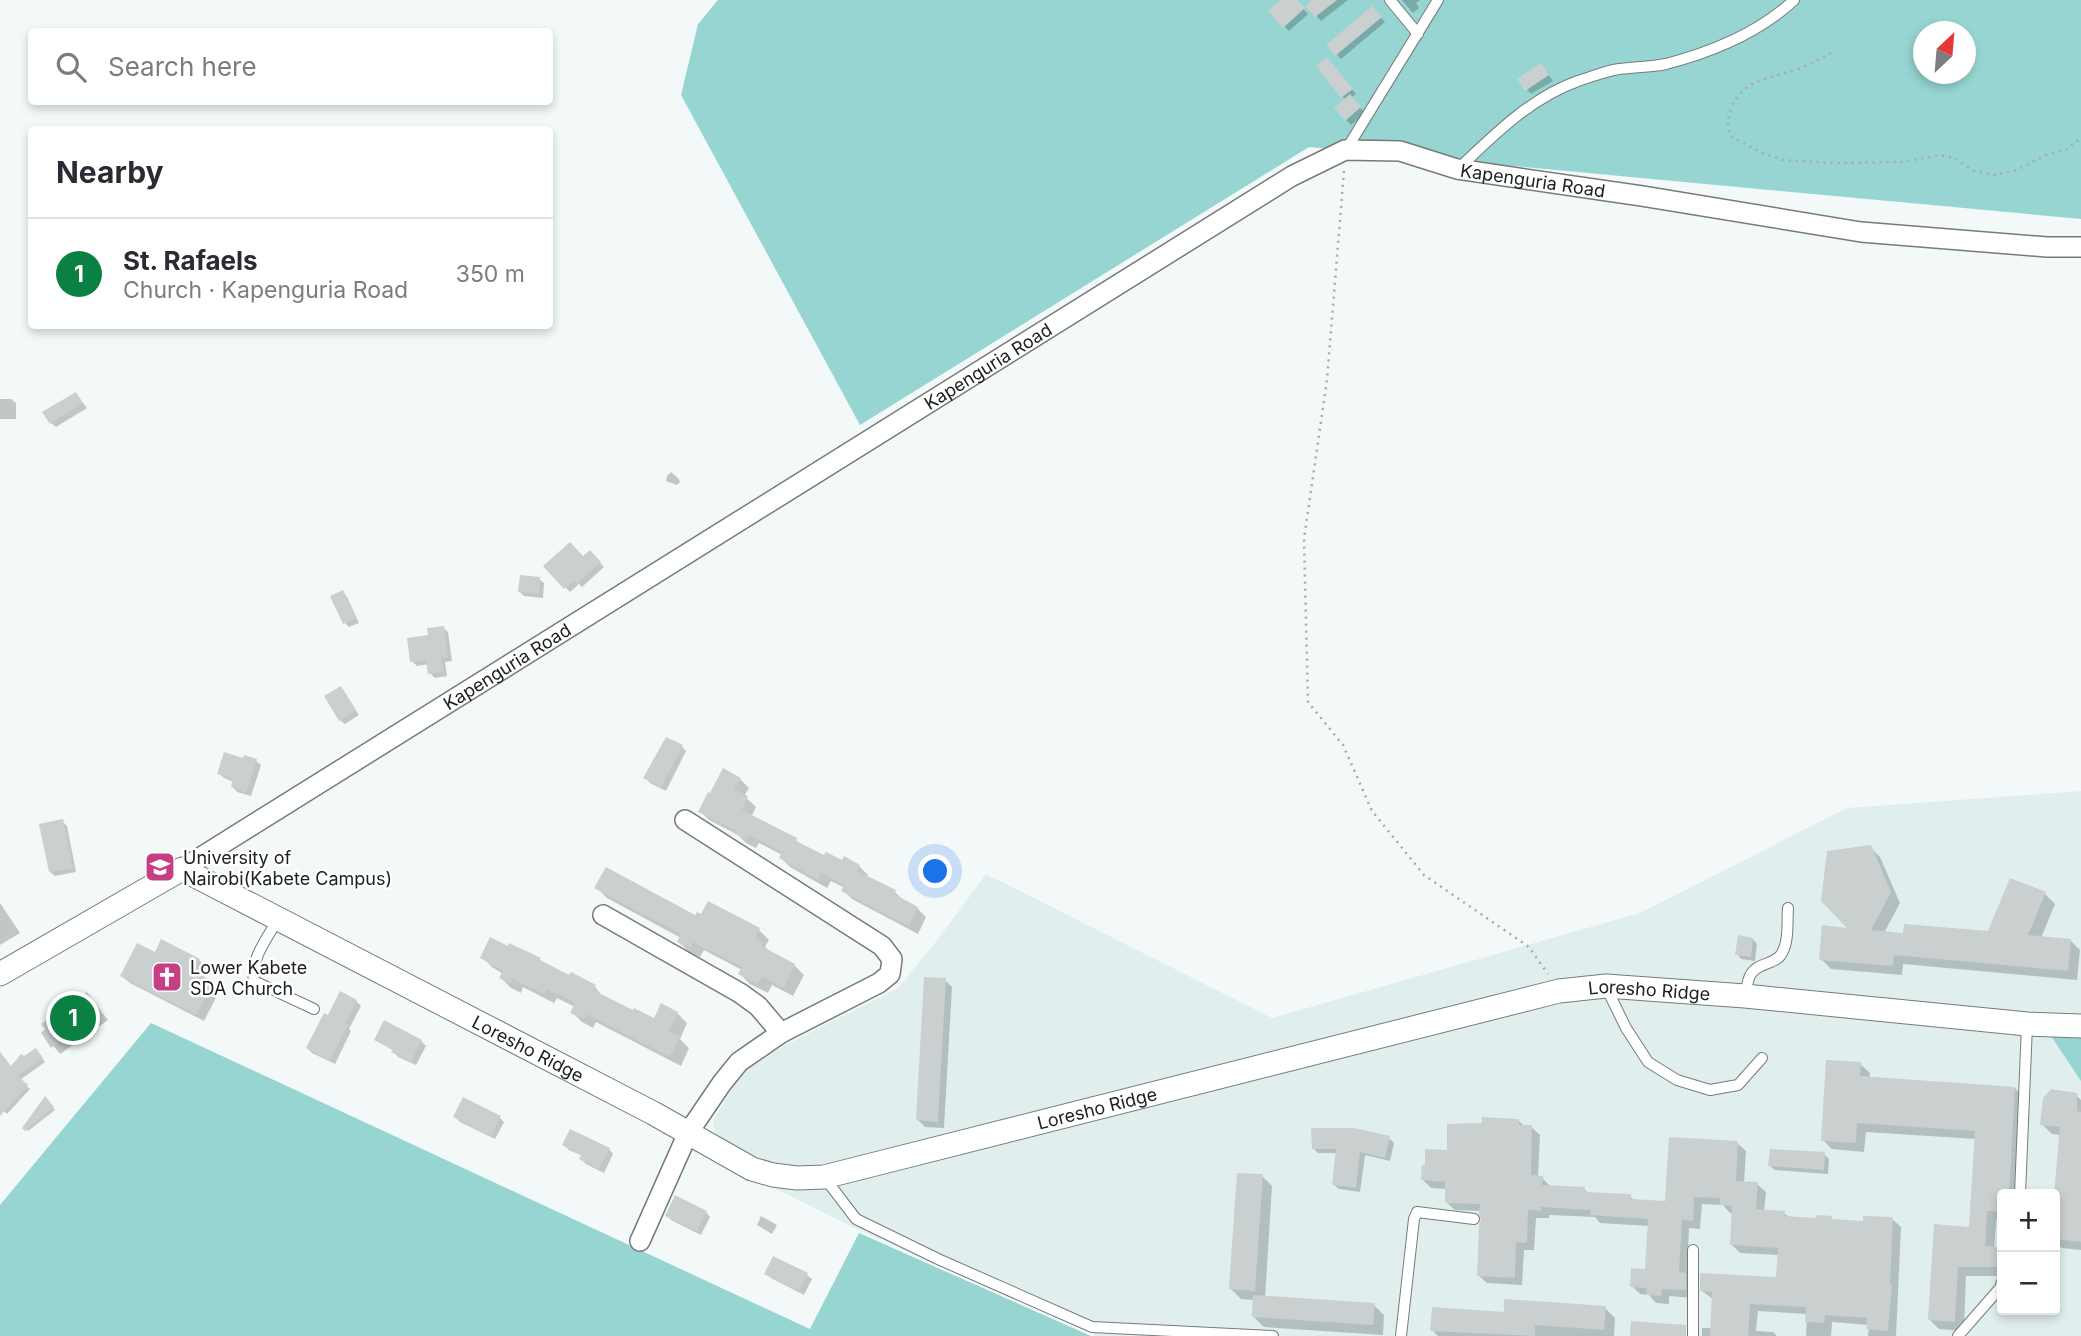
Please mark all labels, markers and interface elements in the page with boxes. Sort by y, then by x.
north arrow [1913,21,1976,84]
search box [28,28,553,105]
icon: search [52,48,90,86]
text: Search here [108,51,257,82]
text: Nearby [56,154,164,190]
street label: Kapenguria Road [1459,159,1607,201]
text: St. Rafaels [123,245,258,276]
text: 1 [74,260,84,288]
text: 350 m [456,260,525,288]
text: Church · Kapenguria Road [123,276,408,304]
street label: Kapenguria Road [920,318,1055,413]
street label: Kapenguria Road [439,619,574,714]
place label: University of Nairobi(Kabete Campus) [183,847,392,889]
school or university icon: University of Nairobi(Kabete Campus) [143,850,177,884]
your location [918,854,952,888]
place label: Lower Kabete SDA Church [190,957,307,999]
church icon: Lower Kabete SDA Church [150,960,184,994]
street label: Loresho Ridge [1587,975,1711,1004]
pin: 1 [50,992,96,1044]
street label: Loresho Ridge [469,1011,587,1086]
street label: Loresho Ridge [1035,1083,1159,1133]
map controls [1997,1189,2060,1315]
button: + [1997,1189,2060,1252]
button: − [1997,1252,2060,1315]

